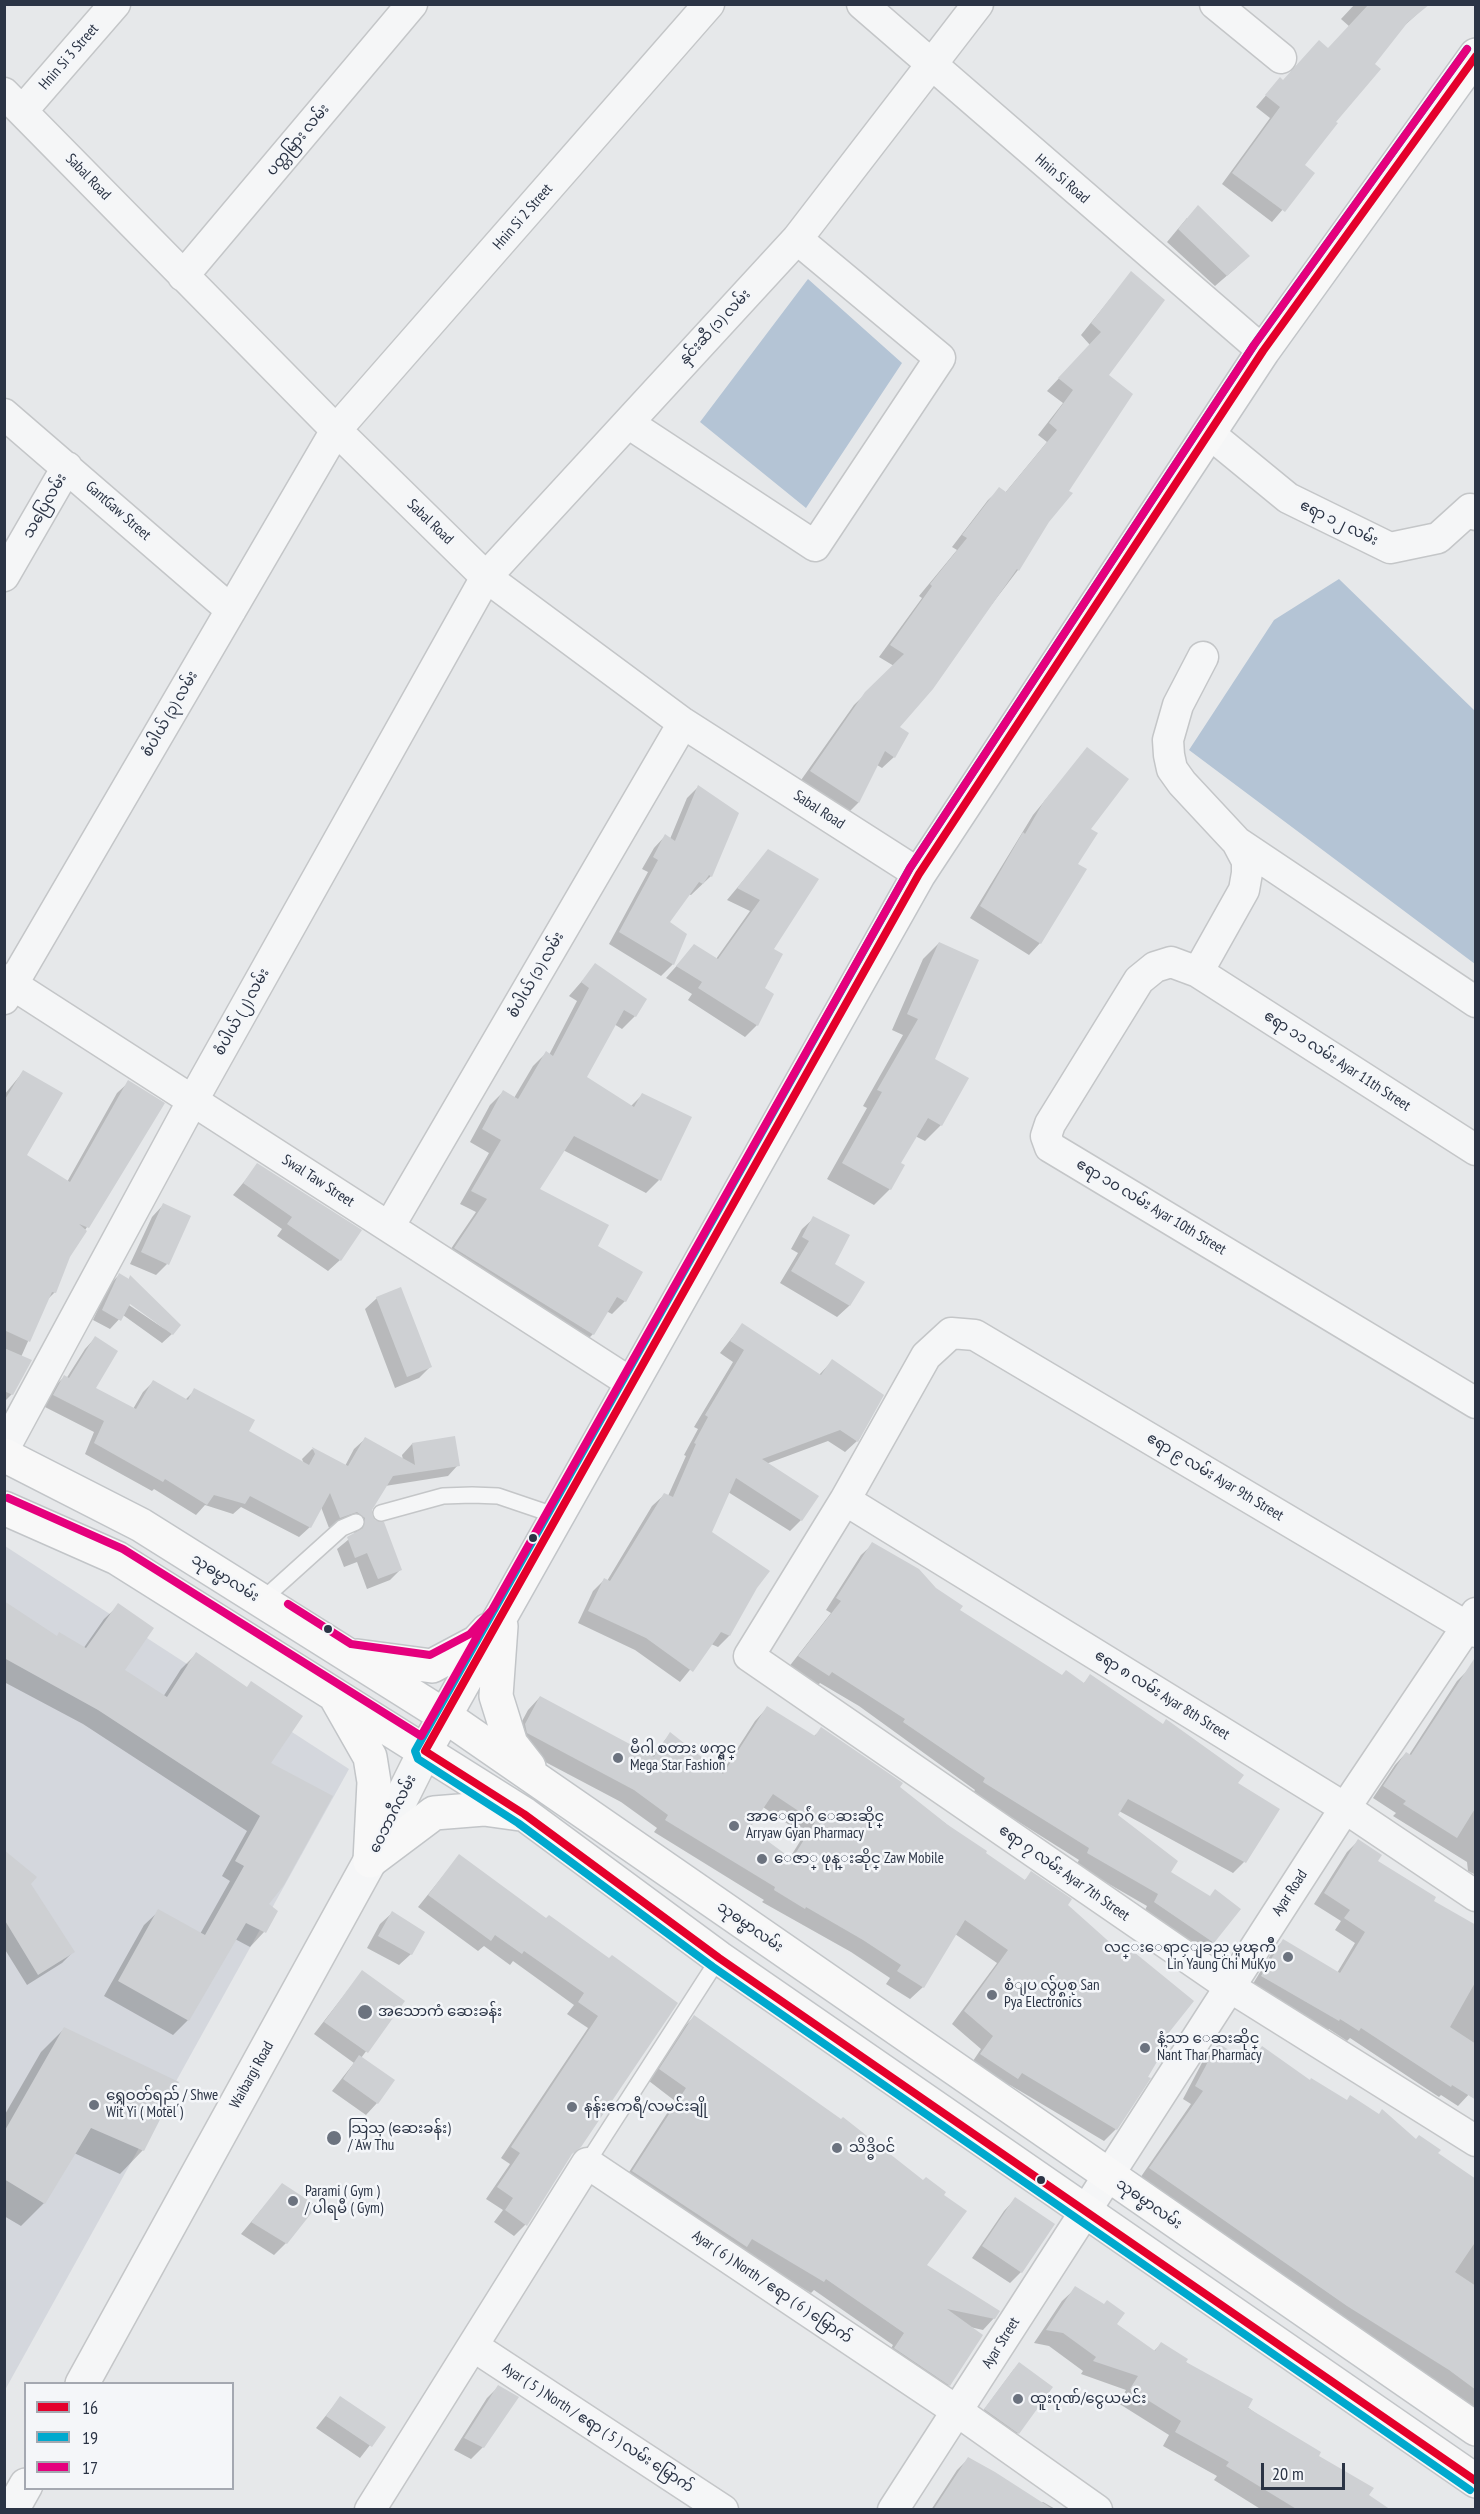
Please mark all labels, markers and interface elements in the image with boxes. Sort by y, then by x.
street label: Hnin Si 3 Street [35,20,103,94]
street label: ပတ္တမြား လမ်း [263,101,333,179]
street label: Sabal Road [62,150,114,204]
street label: Hnin Si Road [1031,151,1093,207]
street label: Hnin Si 2 Street [489,180,557,254]
street label: နှင်းဆီ (၁) လမ်း [676,286,754,368]
street label: သပြေလမ်း [19,470,71,542]
street label: GantGaw Street [82,478,154,544]
street label: Sabal Road [403,496,457,548]
street label: ဧရာ ၁၂ လမ်း [1297,496,1381,550]
street label: စံပါယ် (၃) လမ်း [138,668,202,760]
street label: Sabal Road [790,787,848,833]
street label: စံပါယ် (၁) လမ်း [504,929,568,1021]
street label: စံပါယ် (၂) လမ်း [211,965,273,1059]
street label: ဧရာ ၁၁ လမ်း Ayar 11th Street [1260,1007,1414,1115]
street label: Swal Taw Street [279,1151,357,1211]
street label: ဧရာ ၁၀ လမ်း Ayar 10th Street [1073,1155,1229,1259]
street label: ဧရာ ၉ လမ်း Ayar 9th Street [1143,1429,1287,1525]
unlabelled marker [527,1532,539,1544]
street label: သုဓမ္မာလမ်း [188,1550,262,1606]
unlabelled marker [322,1623,334,1635]
street label: ဧရာ ၈ လမ်း Ayar 8th Street [1091,1646,1233,1744]
place label: မီဂါ စတား ဖက္ရွင္ Mega Star Fashion [630,1740,736,1775]
marker: မီဂါ စတား ဖက္ရွင္ Mega Star Fashion [611,1751,625,1765]
street label: ဝေဘာဂီလမ်း [366,1772,420,1856]
place label: အာေရာဂ်ံ ေဆးဆိုင္ Arryaw Gyan Pharmacy [746,1808,884,1843]
marker: အာေရာဂ်ံ ေဆးဆိုင္ Arryaw Gyan Pharmacy [727,1819,741,1833]
street label: ဧရာ ၇ လမ်း Ayar 7th Street [995,1821,1133,1925]
place label: ေဇာ္ ဖုန္းဆိုင္ Zaw Mobile [774,1850,944,1868]
marker: ေဇာ္ ဖုန္းဆိုင္ Zaw Mobile [755,1852,769,1866]
street label: Ayar Road [1269,1867,1311,1919]
street label: သုဓမ္မာလမ်း [714,1898,786,1956]
place label: လင္းေရာင္ျခည္ မူၾကိဳ Lin Yaung Chi MuKyo [1104,1939,1276,1974]
marker: လင္းေရာင္ျခည္ မူၾကိဳ Lin Yaung Chi MuKyo [1281,1950,1295,1964]
place label: စံျပ လ်ွပ္စစ္ San Pya Electronics [1004,1977,1100,2012]
marker: စံျပ လ်ွပ္စစ္ San Pya Electronics [985,1988,999,2002]
marker: အသောကံ ဆေးခန်း [356,2003,374,2021]
place label: အသောကံ ဆေးခန်း [378,2003,502,2021]
place label: နံ့သာ ေဆးဆိုင္ Nant Thar Pharmacy [1157,2030,1262,2065]
street label: Waibargi Road [226,2038,278,2112]
marker: နံ့သာ ေဆးဆိုင္ Nant Thar Pharmacy [1138,2041,1152,2055]
place label: ရွှေဝတ်ရည် / Shwe Wit Yi ( Motel ) [106,2087,218,2122]
marker: ရွှေဝတ်ရည် / Shwe Wit Yi ( Motel ) [87,2098,101,2112]
place label: နန်းဧကရီ/လမင်းချို [584,2098,707,2116]
marker: နန်းဧကရီ/လမင်းချို [565,2100,579,2114]
place label: သြသု (ဆေးခန်း) / Aw Thu [348,2120,451,2155]
marker: သြသု (ဆေးခန်း) / Aw Thu [325,2129,343,2147]
place label: သိဒ္ဓိဝင် [849,2139,895,2157]
marker: သိဒ္ဓိဝင် [830,2141,844,2155]
unlabelled marker [1035,2174,1047,2186]
street label: သုဓမ္မာလမ်း [1113,2175,1185,2233]
place label: Parami ( Gym ) / ပါရမီ ( Gym) [305,2183,383,2218]
marker: Parami ( Gym ) / ပါရမီ ( Gym) [286,2194,300,2208]
street label: Ayar ( 6 ) North / ဧရာ ( 6 ) မြောက် [689,2227,855,2347]
street label: Ayar Street [978,2314,1024,2372]
street label: Ayar ( 5 ) North / ဧရာ ( 5 ) လမ်း မြောက် [499,2359,697,2497]
legend [24,2382,234,2490]
place label: ထူးဂုဏ်/ငွေယမင်း [1030,2390,1146,2408]
marker: ထူးဂုဏ်/ငွေယမင်း [1011,2392,1025,2406]
text: 16 [82,2396,98,2419]
text: 19 [82,2426,98,2449]
scale bar [1264,2451,1348,2489]
text: 17 [82,2456,98,2479]
text: 20 m [1272,2462,1304,2485]

